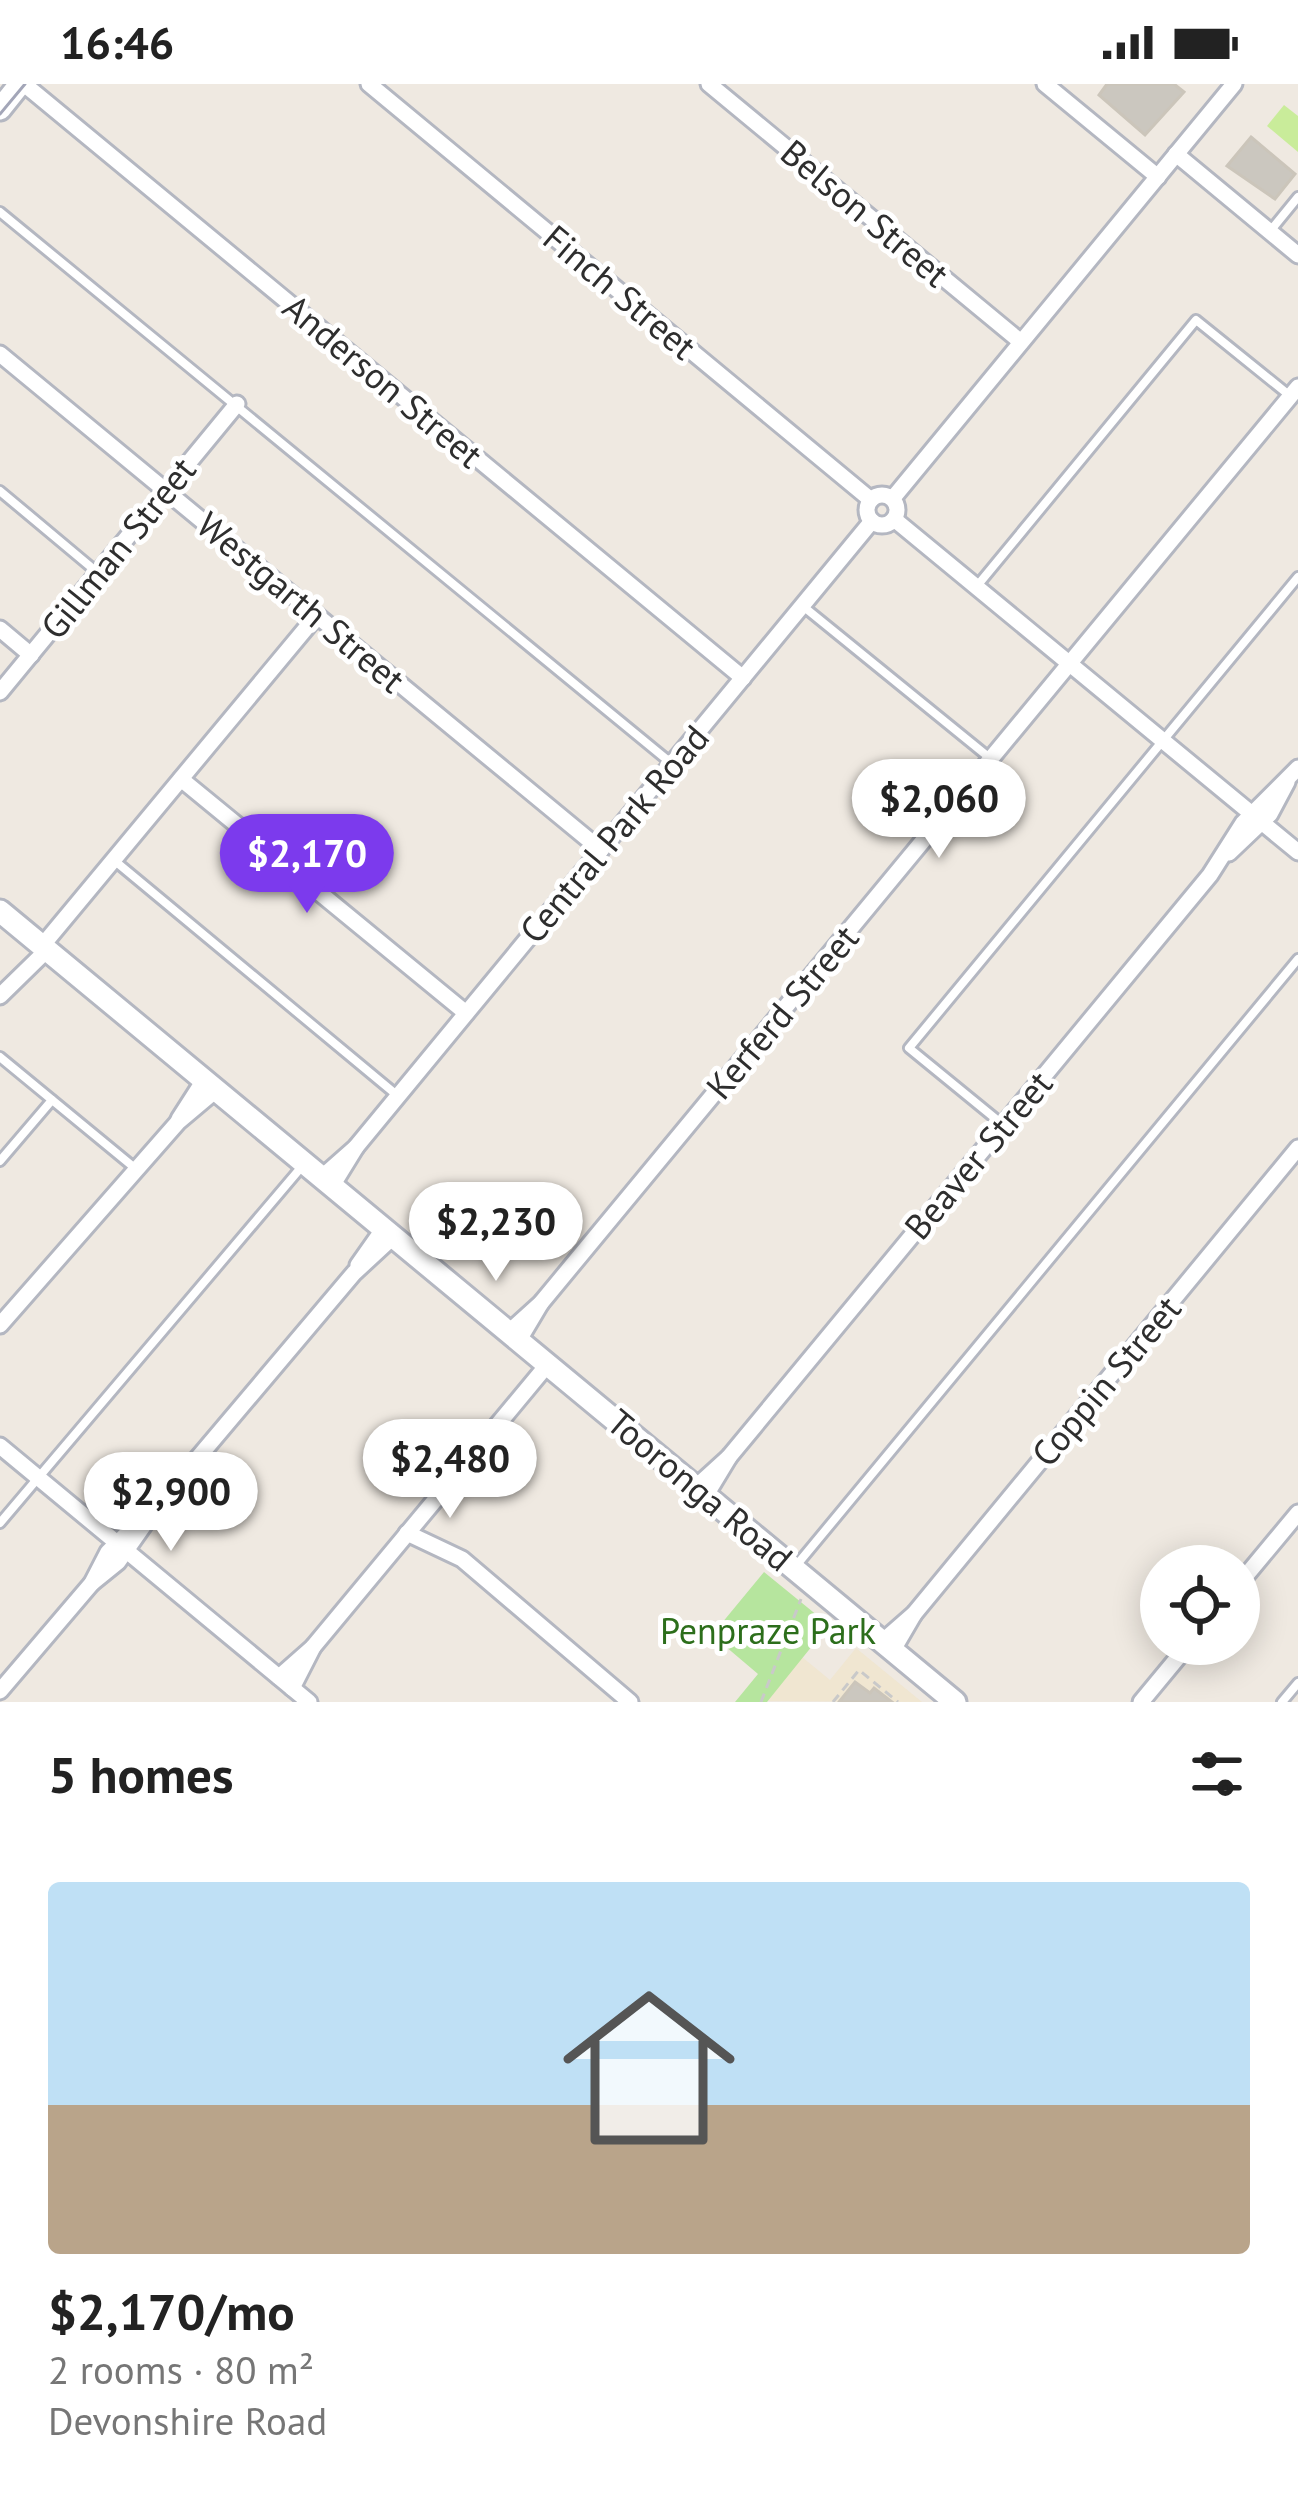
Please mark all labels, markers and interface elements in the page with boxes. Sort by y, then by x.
text: 16:46 [60,13,174,71]
street label: Belson Street [771,129,959,297]
street label: Finch Street [534,214,706,369]
street label: Anderson Street [274,283,493,478]
street label: Gillman Street [30,447,205,648]
street label: Westgarth Street [188,501,415,702]
street label: Central Park Road [509,715,719,952]
pin: $2,060 [841,759,1037,861]
text: $2,060 [879,772,999,823]
pin: $2,170 [209,814,405,916]
text: $2,170 [247,827,367,878]
street label: Kerferd Street [695,915,868,1108]
street label: Beaver Street [893,1061,1062,1249]
pin: $2,230 [398,1182,594,1284]
text: $2,230 [436,1195,556,1246]
street label: Coppin Street [1021,1286,1191,1476]
street label: Tooronga Road [598,1398,803,1581]
pin: $2,480 [352,1419,548,1521]
text: $2,480 [390,1432,510,1483]
pin: $2,900 [73,1452,269,1554]
text: $2,900 [111,1465,231,1516]
map controls [1140,1545,1260,1665]
button: locate [1140,1545,1260,1665]
park label: Penpraze Park [660,1607,876,1654]
text: 5 homes [48,1741,234,1807]
icon: filters [1184,1741,1250,1807]
icon: home [541,1960,757,2176]
text: $2,170/mo [48,2278,295,2344]
text: 2 rooms · 80 m² [48,2344,314,2395]
text: Devonshire Road [48,2395,327,2446]

